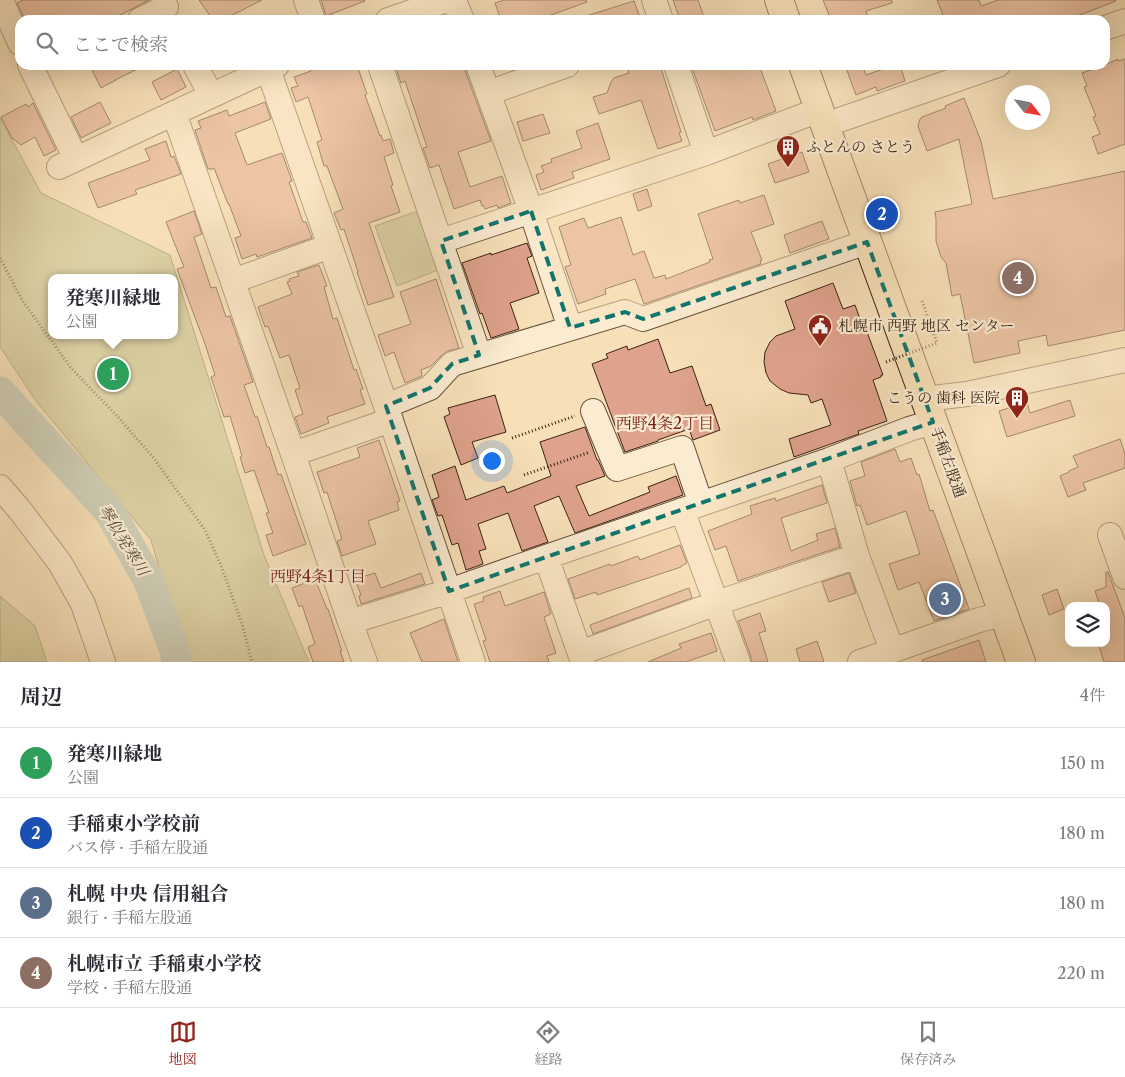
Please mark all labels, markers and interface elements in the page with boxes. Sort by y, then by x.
search box [15,15,1110,70]
icon: search [33,29,61,57]
text: ここで検索 [73,33,168,56]
north arrow [1005,85,1050,130]
building icon: ふとんの さとう [775,134,801,168]
place label: ふとんの さとう [806,137,915,156]
pin: 2 [866,195,898,233]
pin: 4 [1002,259,1034,297]
popup [48,274,178,339]
text: 発寒川緑地 [65,286,161,309]
text: 公園 [65,311,98,331]
public building icon: 札幌市 西野 地区 センター [807,313,833,347]
place label: 札幌市 西野 地区 センター [838,316,1014,335]
pin: 1 [97,355,129,393]
building icon: こうの 歯科 医院 [1004,385,1030,419]
place label: こうの 歯科 医院 [887,388,1000,407]
district label: 西野4条2丁目 [616,413,714,433]
street label: 手稲左股通 [927,423,970,500]
your location [479,448,505,474]
water label: 琴似発寒川 [94,501,155,581]
district label: 西野4条1丁目 [270,566,366,586]
pin: 3 [929,580,961,618]
map controls [1065,602,1110,647]
button: layers [1065,602,1110,647]
text: 周辺 [20,684,62,709]
text: 4件 [1080,685,1105,705]
text: 発寒川緑地 [67,742,162,765]
text: 1 [32,753,40,773]
text: 150 m [1060,753,1105,773]
text: 公園 [67,767,99,787]
text: 手稲東小学校前 [67,812,200,835]
text: 2 [31,823,41,843]
text: 180 m [1059,823,1105,843]
text: バス停 · 手稲左股通 [67,837,208,857]
text: 札幌 中央 信用組合 [67,882,229,905]
text: 3 [31,893,41,913]
text: 180 m [1059,893,1105,913]
text: 銀行 · 手稲左股通 [67,907,192,927]
text: 札幌市立 手稲東小学校 [67,952,262,975]
text: 4 [31,963,41,983]
text: 220 m [1057,963,1105,983]
text: 学校 · 手稲左股通 [67,977,192,997]
tab: 地図 [169,1018,197,1068]
tab: 経路 [534,1018,562,1068]
tab: 保存済み [900,1018,956,1068]

